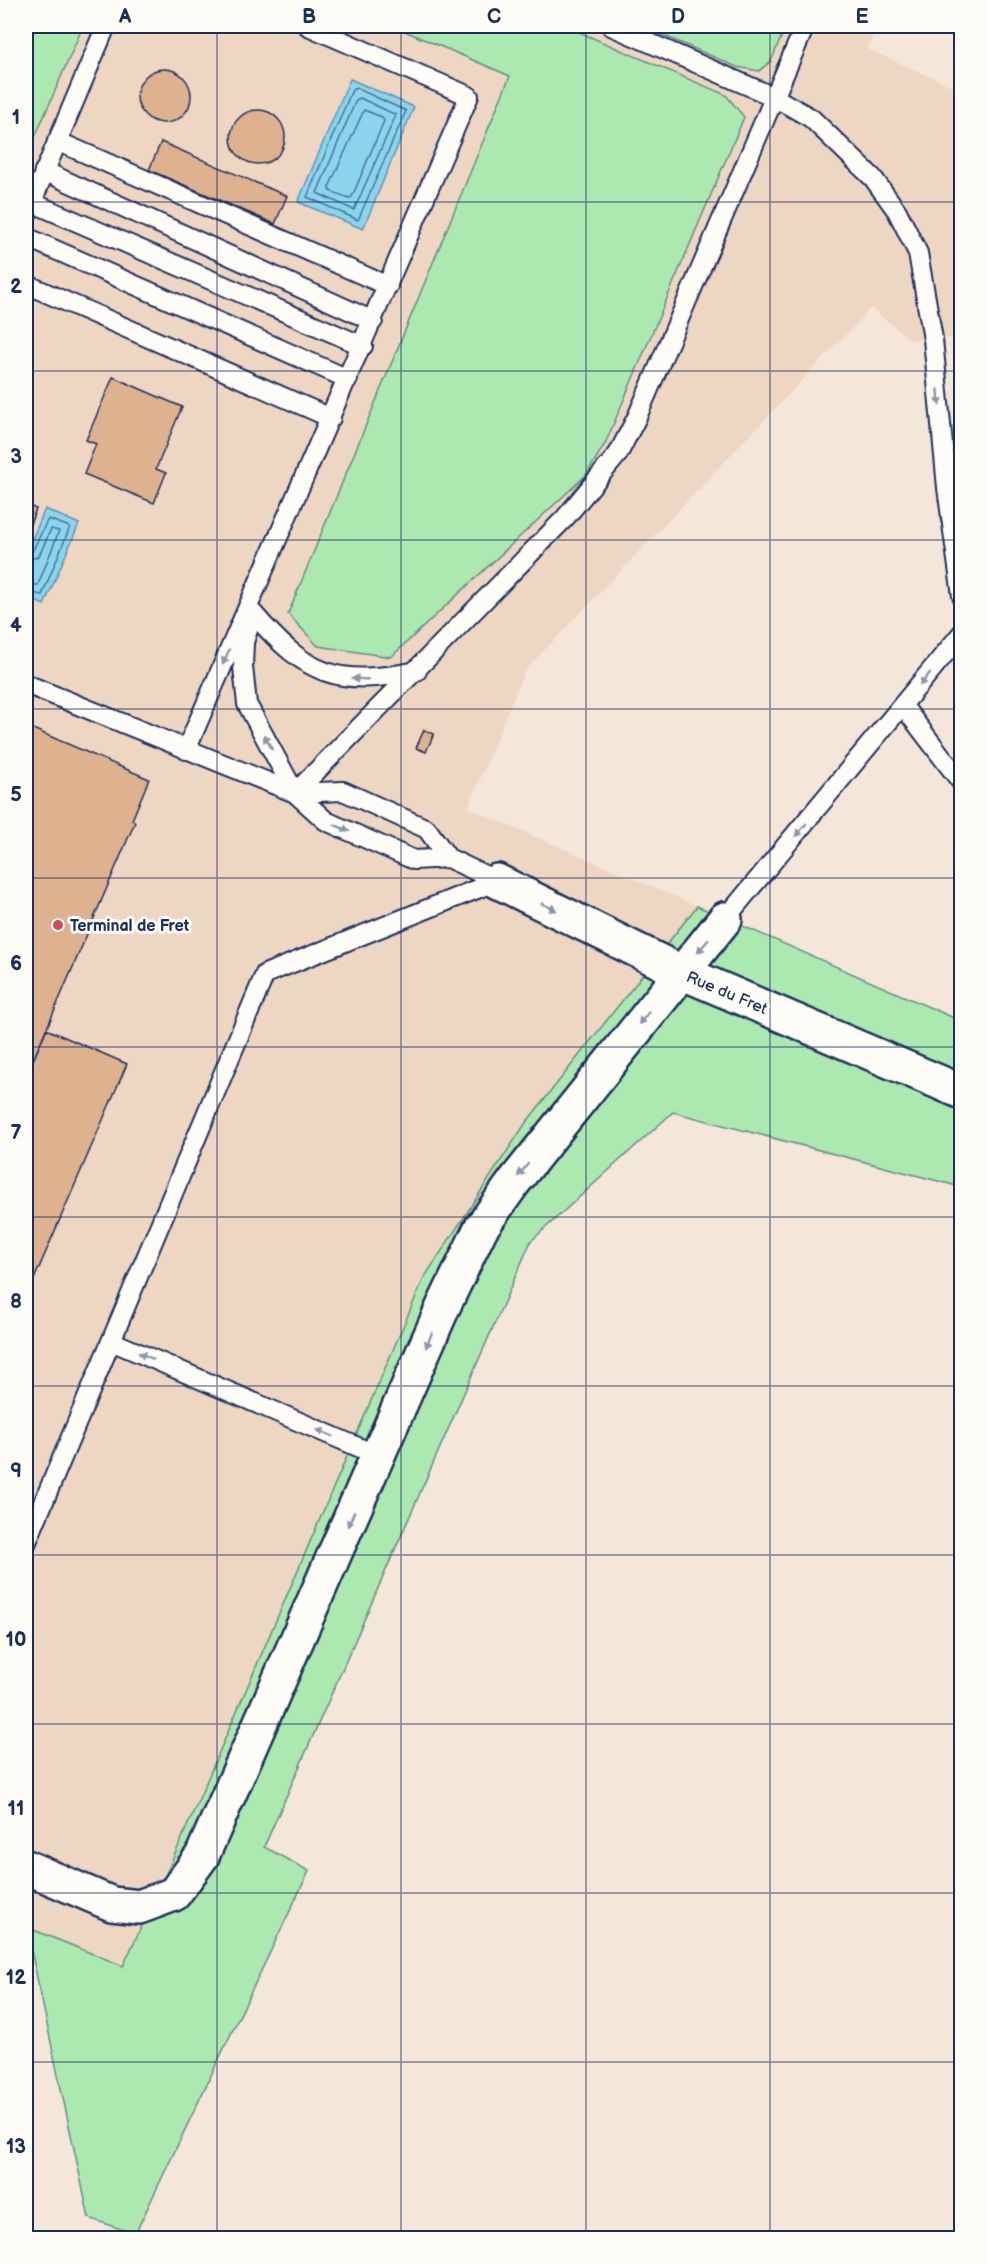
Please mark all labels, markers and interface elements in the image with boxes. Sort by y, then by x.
text: A [118,5,132,29]
text: B [302,5,316,29]
text: C [487,5,501,29]
text: D [671,5,685,29]
text: E [856,5,869,29]
text: 1 [12,106,20,130]
text: 2 [10,275,22,299]
one-way arrow [934,387,944,406]
text: 3 [10,445,22,469]
text: 4 [10,614,22,638]
one-way arrow [221,648,230,666]
one-way arrow [918,671,931,687]
one-way arrow [350,674,369,683]
one-way arrow [263,733,273,750]
text: 5 [10,783,22,807]
one-way arrow [795,822,808,837]
one-way arrow [333,823,351,833]
one-way arrow [541,902,558,912]
place label: Terminal de Fret [70,917,190,936]
marker: Terminal de Fret [51,918,65,932]
one-way arrow [697,938,710,953]
text: 6 [10,952,22,976]
street label: Rue du Fret [683,968,770,1019]
one-way arrow [638,1010,651,1026]
text: 7 [10,1121,22,1145]
one-way arrow [517,1163,529,1178]
text: 8 [10,1290,22,1314]
one-way arrow [424,1332,434,1350]
one-way arrow [137,1351,155,1361]
one-way arrow [316,1428,334,1438]
text: 9 [10,1459,22,1483]
one-way arrow [346,1511,356,1529]
text: 10 [6,1628,26,1652]
text: 11 [8,1797,24,1821]
text: 12 [6,1966,26,1990]
text: 13 [6,2135,26,2159]

